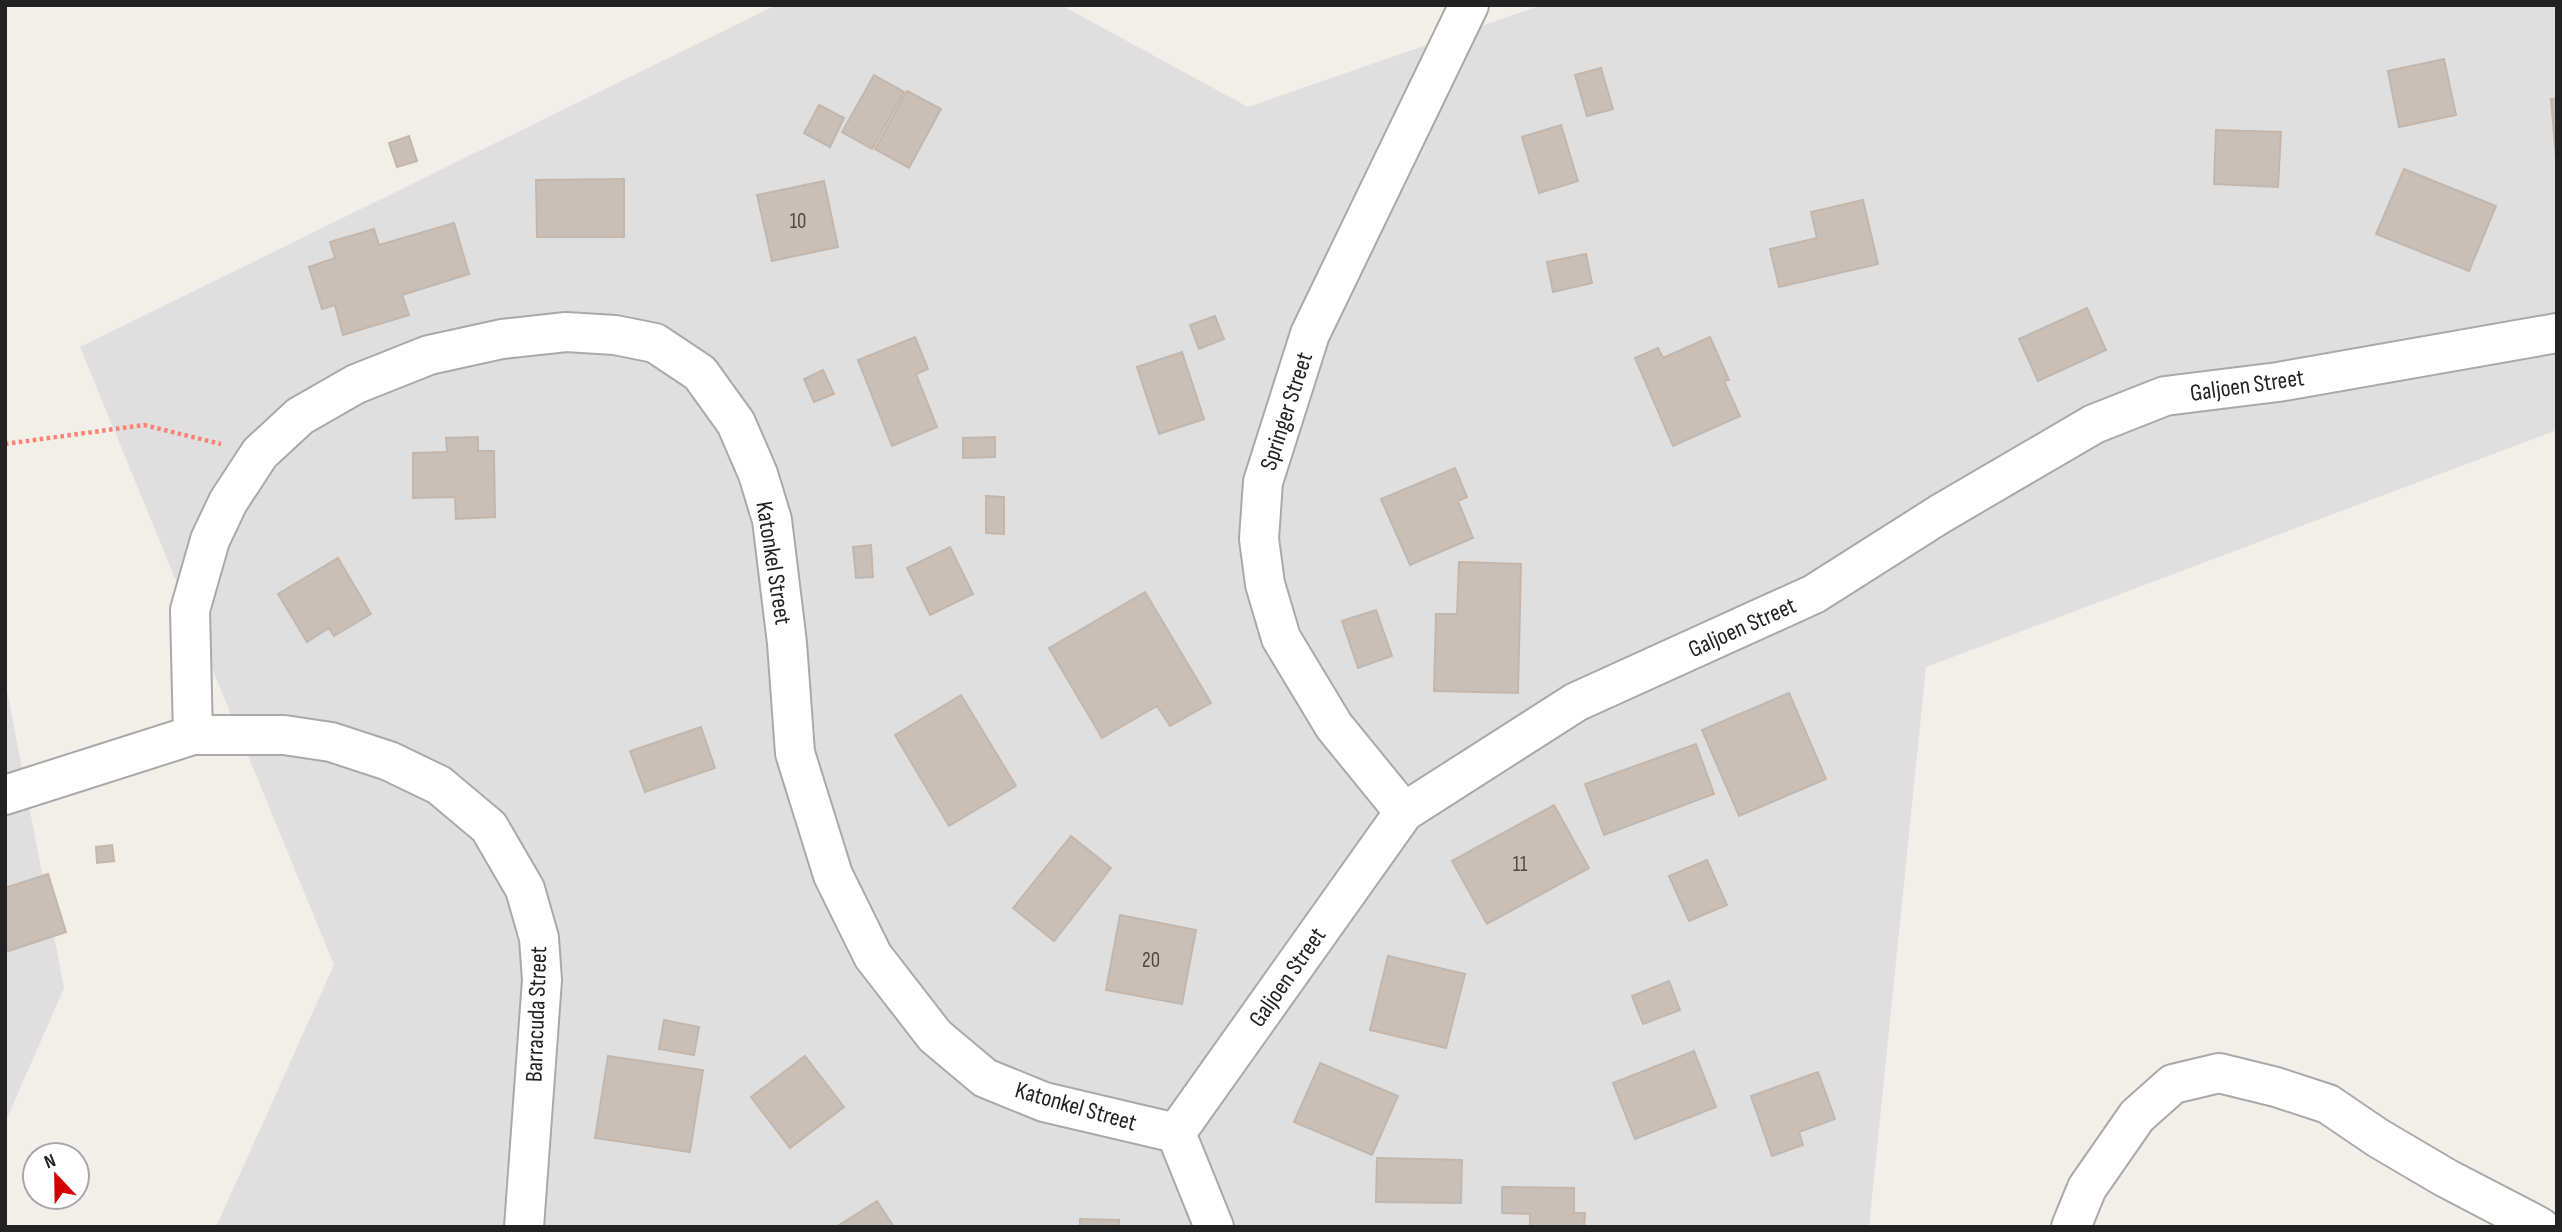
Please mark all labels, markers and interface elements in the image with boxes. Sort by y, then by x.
house number: 10 [790,209,806,234]
street label: Springer Street [1254,349,1319,474]
street label: Galjoen Street [2188,363,2306,408]
street label: Katonkel Street [749,499,798,627]
street label: Galjoen Street [1684,591,1800,664]
house number: 11 [1513,852,1528,877]
street label: Galjoen Street [1243,922,1332,1033]
street label: Barracuda Street [520,946,553,1082]
house number: 20 [1142,948,1160,973]
street label: Katonkel Street [1012,1075,1140,1138]
north arrow [21,1141,91,1211]
text: N [41,1149,59,1174]

